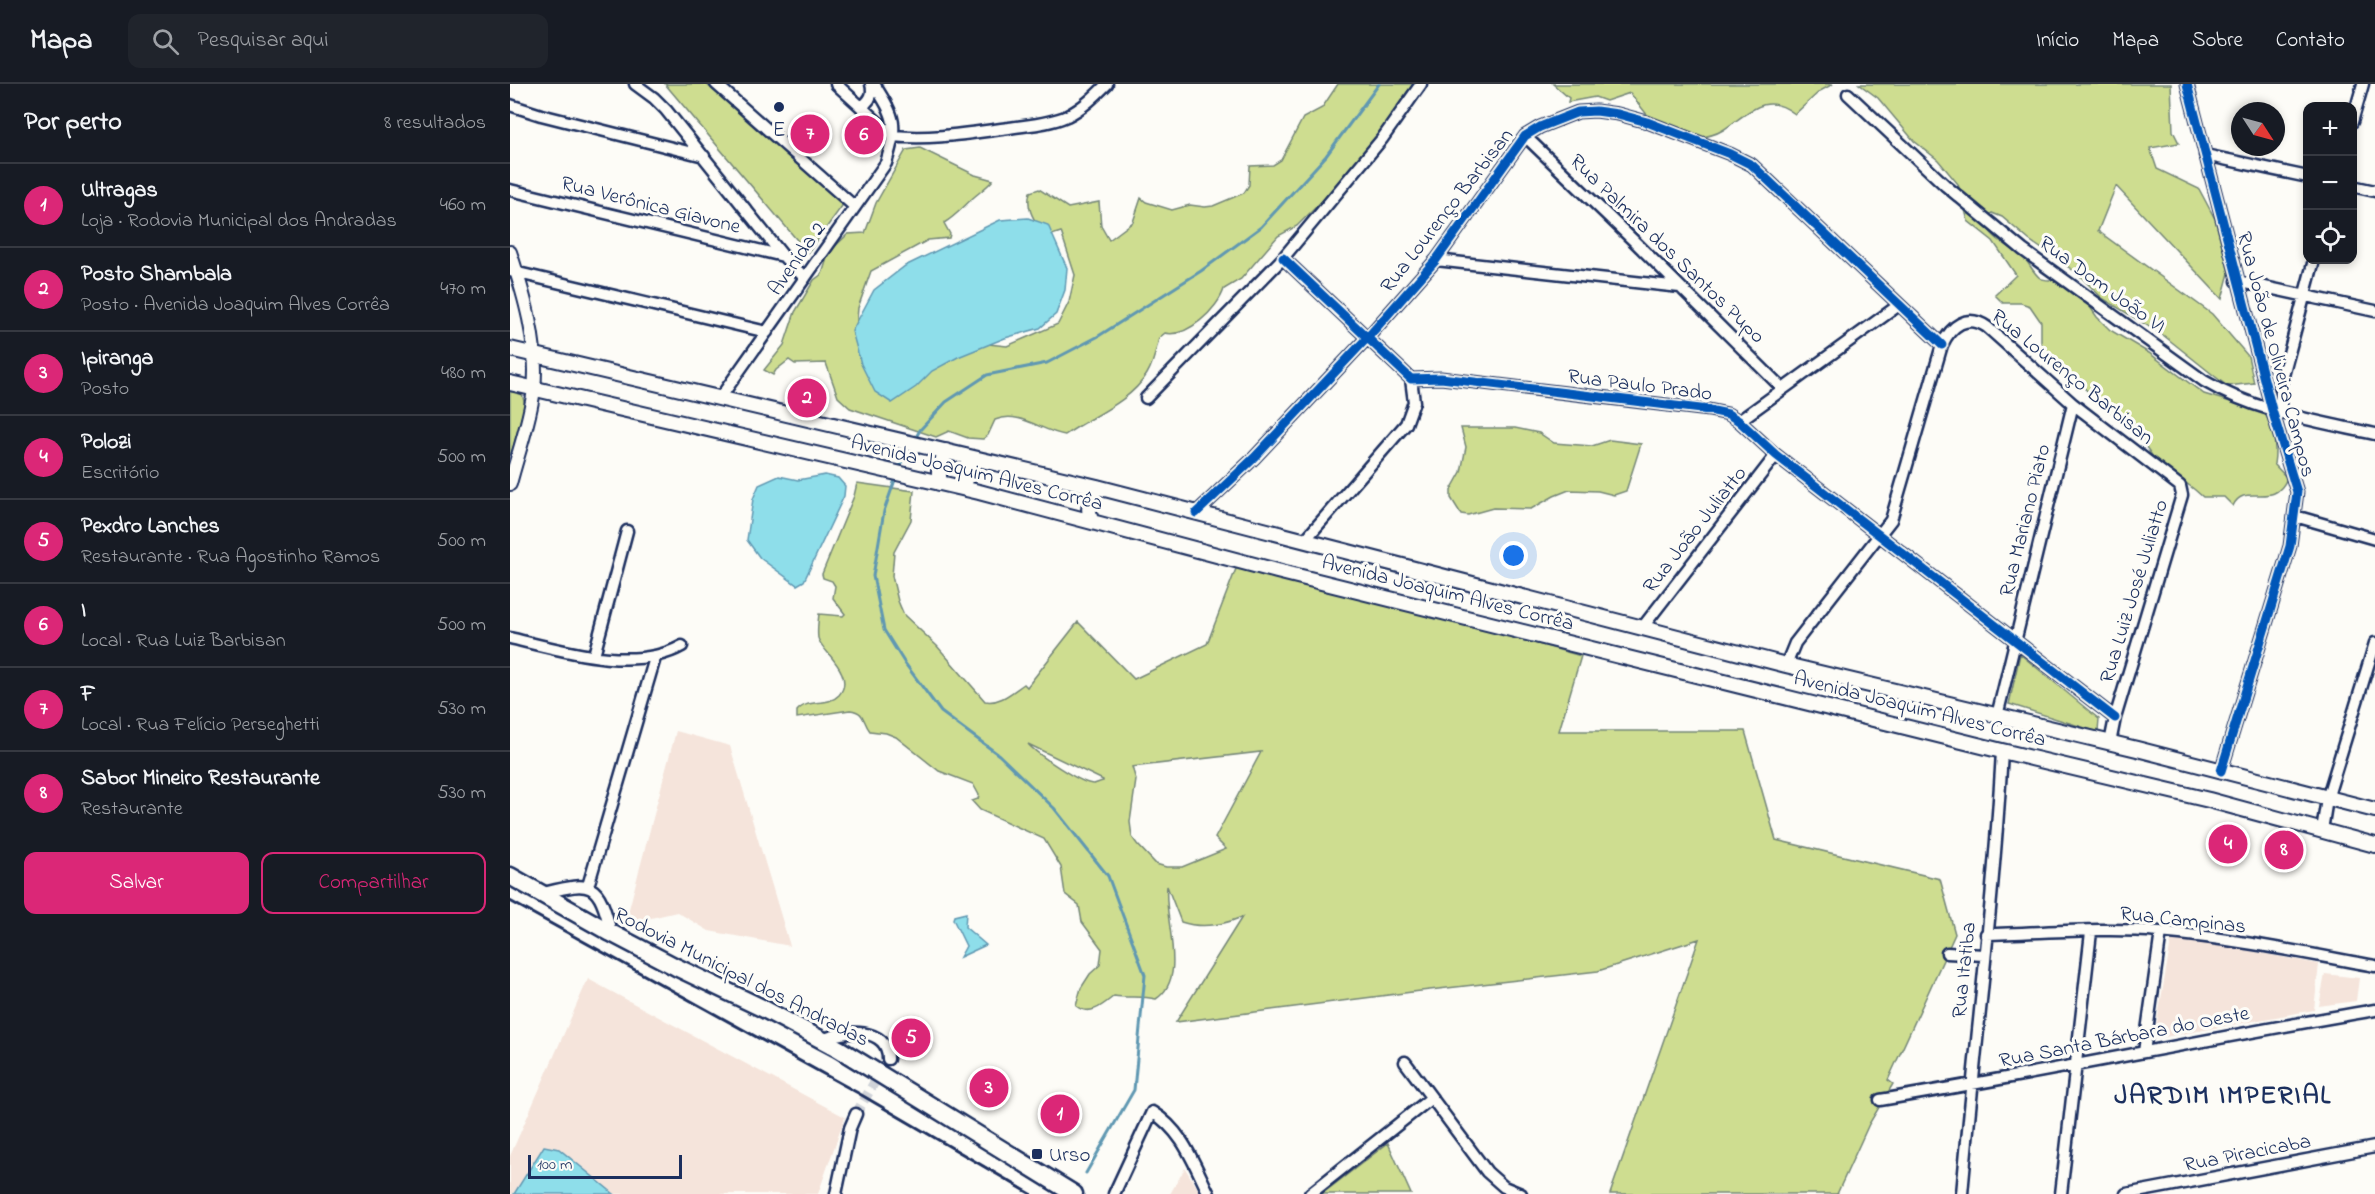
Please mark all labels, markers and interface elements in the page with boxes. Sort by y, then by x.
search box [128,14,548,68]
text: Mapa [30,21,92,62]
icon: search [149,25,182,58]
text: Pesquisar aqui [197,25,328,57]
text: Início [2036,26,2079,56]
text: Mapa [2112,26,2159,56]
text: Sobre [2192,26,2243,56]
text: Contato [2276,26,2345,56]
marker: E [772,100,786,114]
north arrow [2231,102,2285,156]
map controls [2303,102,2357,264]
button: + [2303,102,2357,156]
text: Por perto [24,104,122,142]
text: 8 resultados [384,109,486,138]
pin: 7 [790,112,830,156]
pin: 6 [844,112,884,158]
place label: E [773,116,785,146]
street label: Rua Lourenço Barbisan [1374,122,1522,300]
street label: Rua Palmira dos Santos Pupo [1562,148,1771,351]
button: − [2303,156,2357,210]
street label: Rua Verônica Giavone [558,169,744,243]
text: Ultragas [81,175,158,207]
text: 1 [40,191,47,220]
text: 460 m [440,191,486,220]
text: Loja · Rodovia Municipal dos Andradas [81,207,397,236]
button: locate [2303,210,2357,264]
street label: Avenida 2 [761,216,834,302]
street label: Rua João de Oliveira Campos [2228,228,2322,481]
street label: Rua Dom João VI [2032,229,2172,342]
text: Posto Shambala [81,259,232,291]
text: 2 [39,275,48,304]
text: 470 m [440,275,486,304]
text: Posto · Avenida Joaquim Alves Corrêa [81,291,390,320]
street label: Rua Lourenço Barbisan [1984,302,2160,453]
text: Ipiranga [81,343,153,375]
text: 3 [39,359,48,388]
text: 480 m [441,359,486,388]
street label: Rua Paulo Prado [1566,362,1714,410]
text: Posto [81,375,129,404]
pin: 2 [788,376,826,420]
text: Polozi [81,427,132,459]
street label: Avenida Joaquim Alves Corrêa [847,428,1106,520]
street label: Rua Mariano Piato [1992,441,2059,600]
text: 4 [39,443,48,472]
text: 500 m [437,443,486,472]
text: Escritório [81,459,159,488]
street label: Rua João Juliatto [1636,460,1755,600]
street label: Rua Luiz José Juliatto [2093,496,2177,687]
text: Pexdro Lanches [81,511,220,543]
text: 5 [38,527,49,556]
text: 500 m [437,527,486,556]
your location [1499,541,1528,570]
text: Restaurante · Rua Agostinho Ramos [81,543,380,572]
street label: Avenida Joaquim Alves Corrêa [1318,548,1577,640]
text: I [81,595,86,627]
text: 6 [39,611,48,640]
text: 500 m [437,611,486,640]
text: Local · Rua Luiz Barbisan [81,627,286,656]
street label: Avenida Joaquim Alves Corrêa [1790,664,2049,756]
text: F [81,679,95,711]
text: 7 [39,695,48,724]
text: 530 m [437,695,486,724]
text: Local · Rua Felício Perseghetti [81,711,319,740]
text: Sabor Mineiro Restaurante [81,763,320,795]
text: 8 [40,779,47,808]
text: 530 m [437,779,486,808]
text: Restaurante [81,795,183,824]
pin: 4 [2208,822,2248,867]
pin: 8 [2264,828,2304,873]
button: Salvar [24,852,249,914]
button: Compartilhar [261,852,486,914]
street label: Rua Campinas [2118,899,2247,943]
street label: Rodovia Municipal dos Andradas [608,900,874,1055]
street label: Rua Itatiba [1945,921,1985,1020]
street label: Rua Santa Bárbara do Oeste [1997,999,2253,1077]
pin: 5 [892,1016,930,1060]
pin: 3 [970,1066,1008,1110]
district label: JARDIM IMPERIAL [2114,1077,2332,1116]
pin: 1 [1040,1092,1080,1136]
street label: Rua Piracicaba [2181,1127,2314,1181]
place label: Urso [1049,1141,1090,1171]
marker: Urso [1030,1147,1044,1161]
scale bar [528,1152,682,1180]
text: 100 m [537,1153,572,1177]

